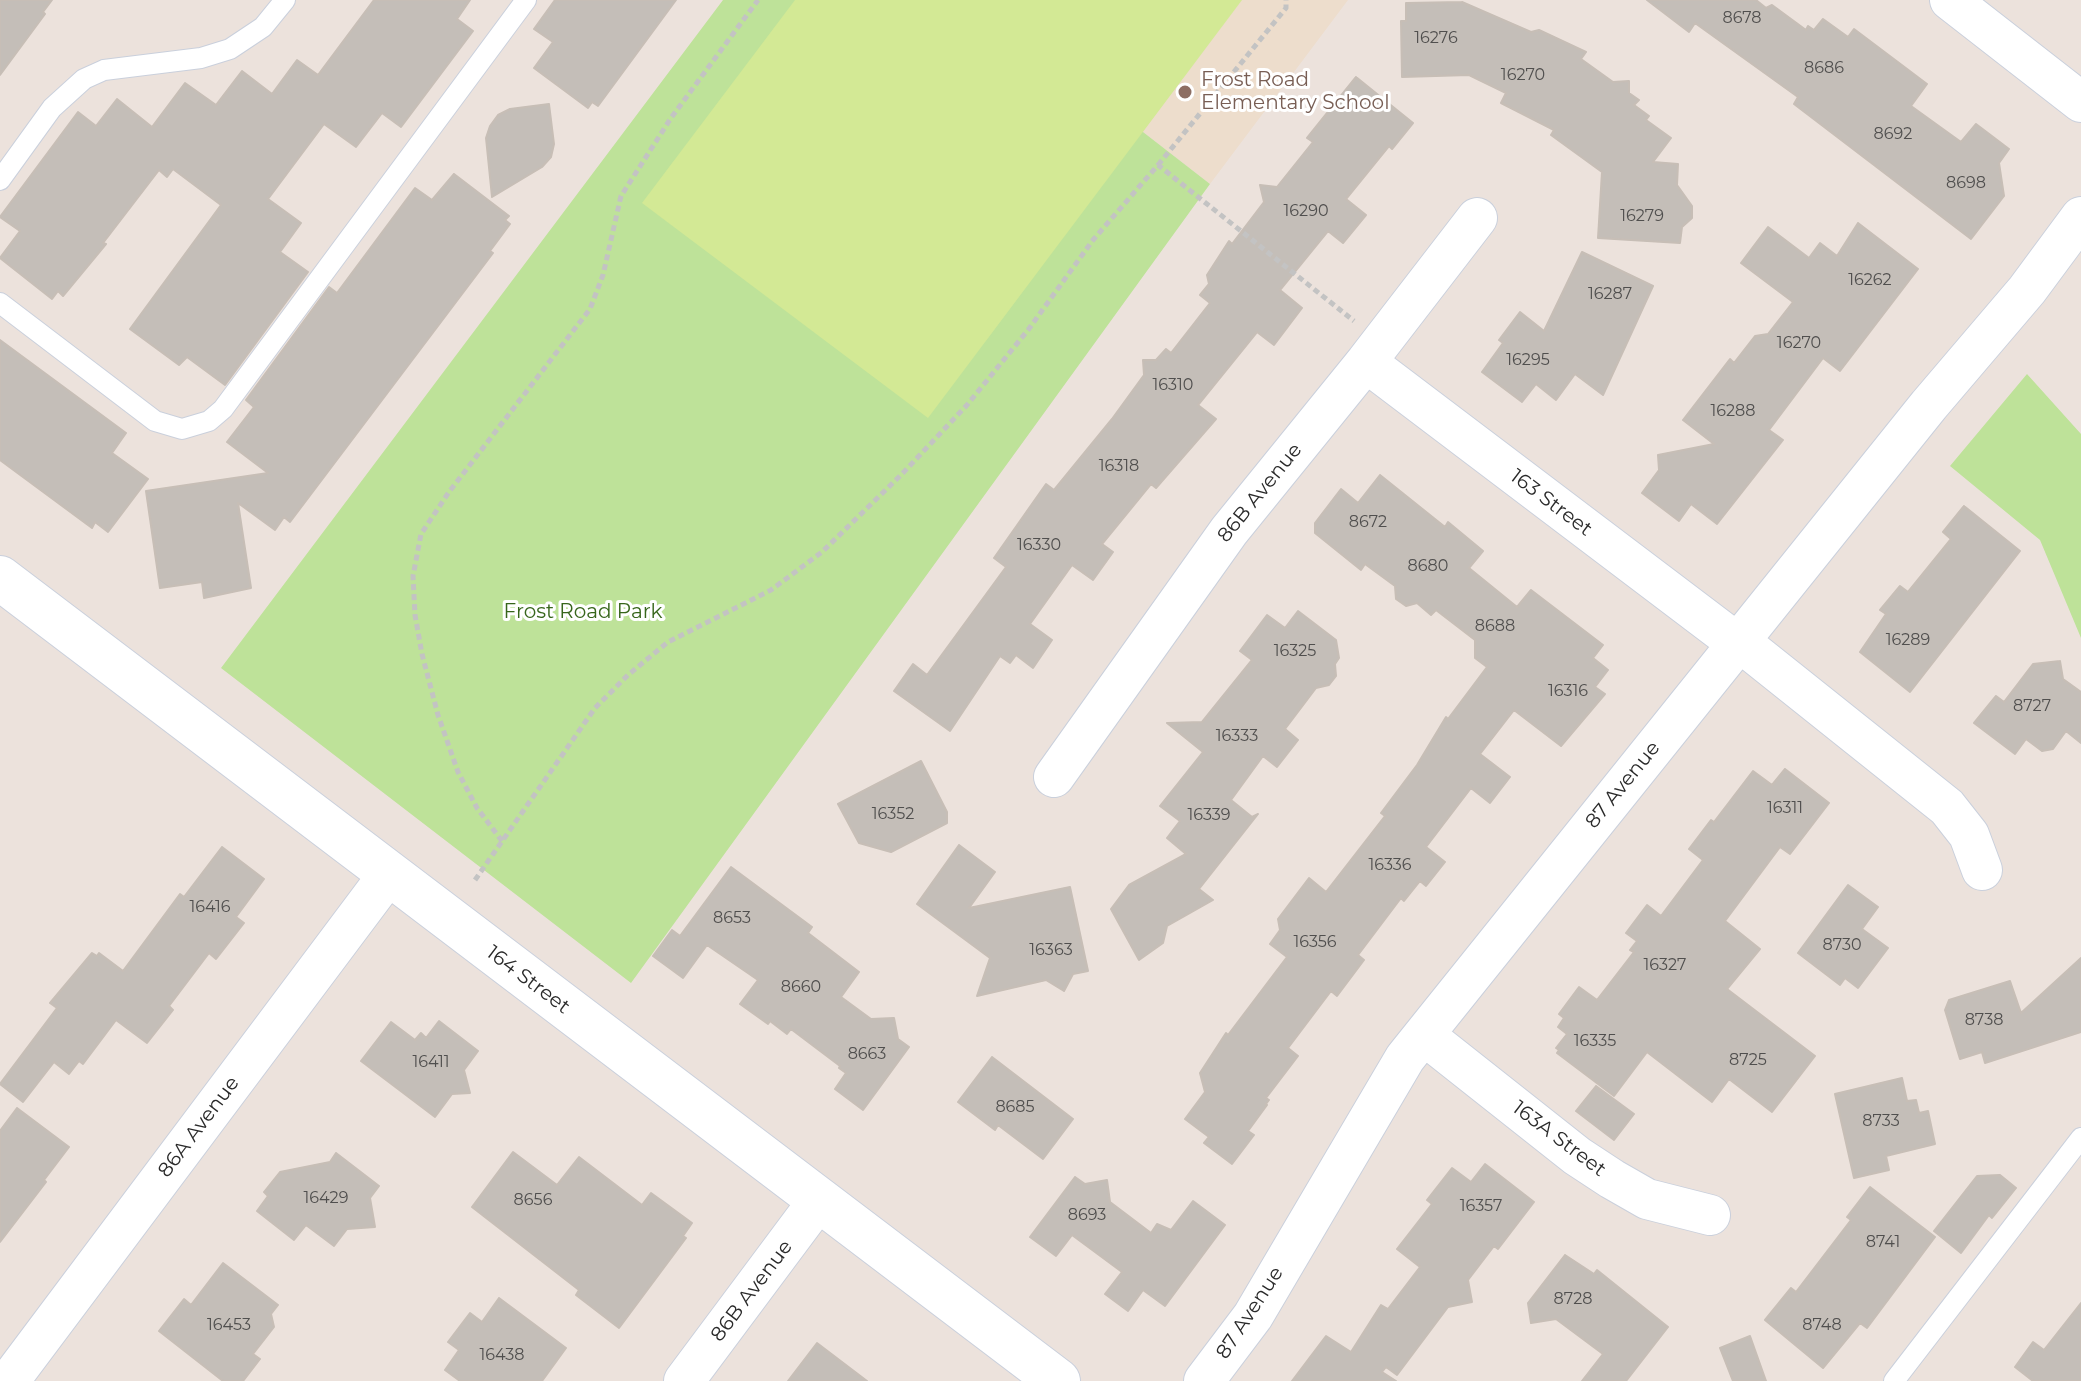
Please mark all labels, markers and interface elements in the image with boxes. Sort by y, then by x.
house number: 8678 [1722,8,1762,28]
house number: 16276 [1414,28,1458,48]
house number: 8686 [1804,58,1844,78]
house number: 16270 [1501,65,1545,85]
place label: Frost Road Elementary School [1201,68,1390,115]
marker: Frost Road Elementary School [1176,83,1194,101]
house number: 8692 [1874,124,1912,144]
house number: 8698 [1946,173,1986,193]
house number: 16290 [1284,201,1328,221]
house number: 16279 [1620,206,1664,226]
house number: 16262 [1848,270,1892,290]
house number: 16287 [1588,284,1632,304]
house number: 16270 [1777,333,1821,353]
house number: 16295 [1506,350,1550,370]
house number: 16310 [1153,375,1193,395]
house number: 16288 [1710,401,1756,421]
street label: 86B Avenue [1213,439,1307,547]
house number: 16318 [1099,456,1139,476]
street label: 163 Street [1505,464,1597,542]
house number: 8672 [1349,512,1387,532]
house number: 16330 [1017,535,1061,555]
house number: 8680 [1408,556,1448,576]
park label: Frost Road Park [503,600,663,624]
house number: 8688 [1475,616,1515,636]
house number: 16289 [1886,630,1930,650]
house number: 16325 [1274,641,1316,661]
house number: 16316 [1548,681,1588,701]
house number: 8727 [2013,696,2051,716]
house number: 16333 [1216,726,1258,746]
street label: 87 Avenue [1581,737,1665,833]
house number: 16311 [1767,798,1803,818]
house number: 16352 [872,804,914,824]
house number: 16339 [1187,805,1231,825]
house number: 16336 [1368,855,1412,875]
house number: 16416 [189,897,231,917]
house number: 8653 [713,908,751,928]
house number: 16356 [1293,932,1337,952]
house number: 8730 [1822,935,1862,955]
house number: 16363 [1029,940,1073,960]
street label: 164 Street [482,941,574,1019]
house number: 16327 [1644,955,1686,975]
house number: 8660 [781,977,821,997]
house number: 8738 [1965,1010,2003,1030]
house number: 16335 [1574,1031,1616,1051]
house number: 8663 [848,1044,886,1064]
house number: 8725 [1729,1050,1767,1070]
house number: 16411 [412,1052,450,1072]
street label: 86A Avenue [153,1072,245,1182]
street label: 163A Street [1508,1096,1610,1182]
house number: 8685 [995,1097,1035,1117]
house number: 8733 [1862,1111,1900,1131]
house number: 16429 [304,1188,348,1208]
house number: 8656 [514,1190,552,1210]
house number: 16357 [1460,1196,1502,1216]
house number: 8693 [1068,1205,1106,1225]
house number: 8741 [1866,1232,1900,1252]
street label: 86B Avenue [706,1236,798,1346]
street label: 87 Avenue [1211,1262,1289,1364]
house number: 8728 [1554,1289,1592,1309]
house number: 16453 [207,1315,251,1335]
house number: 8748 [1802,1315,1842,1335]
house number: 16438 [479,1345,525,1365]

